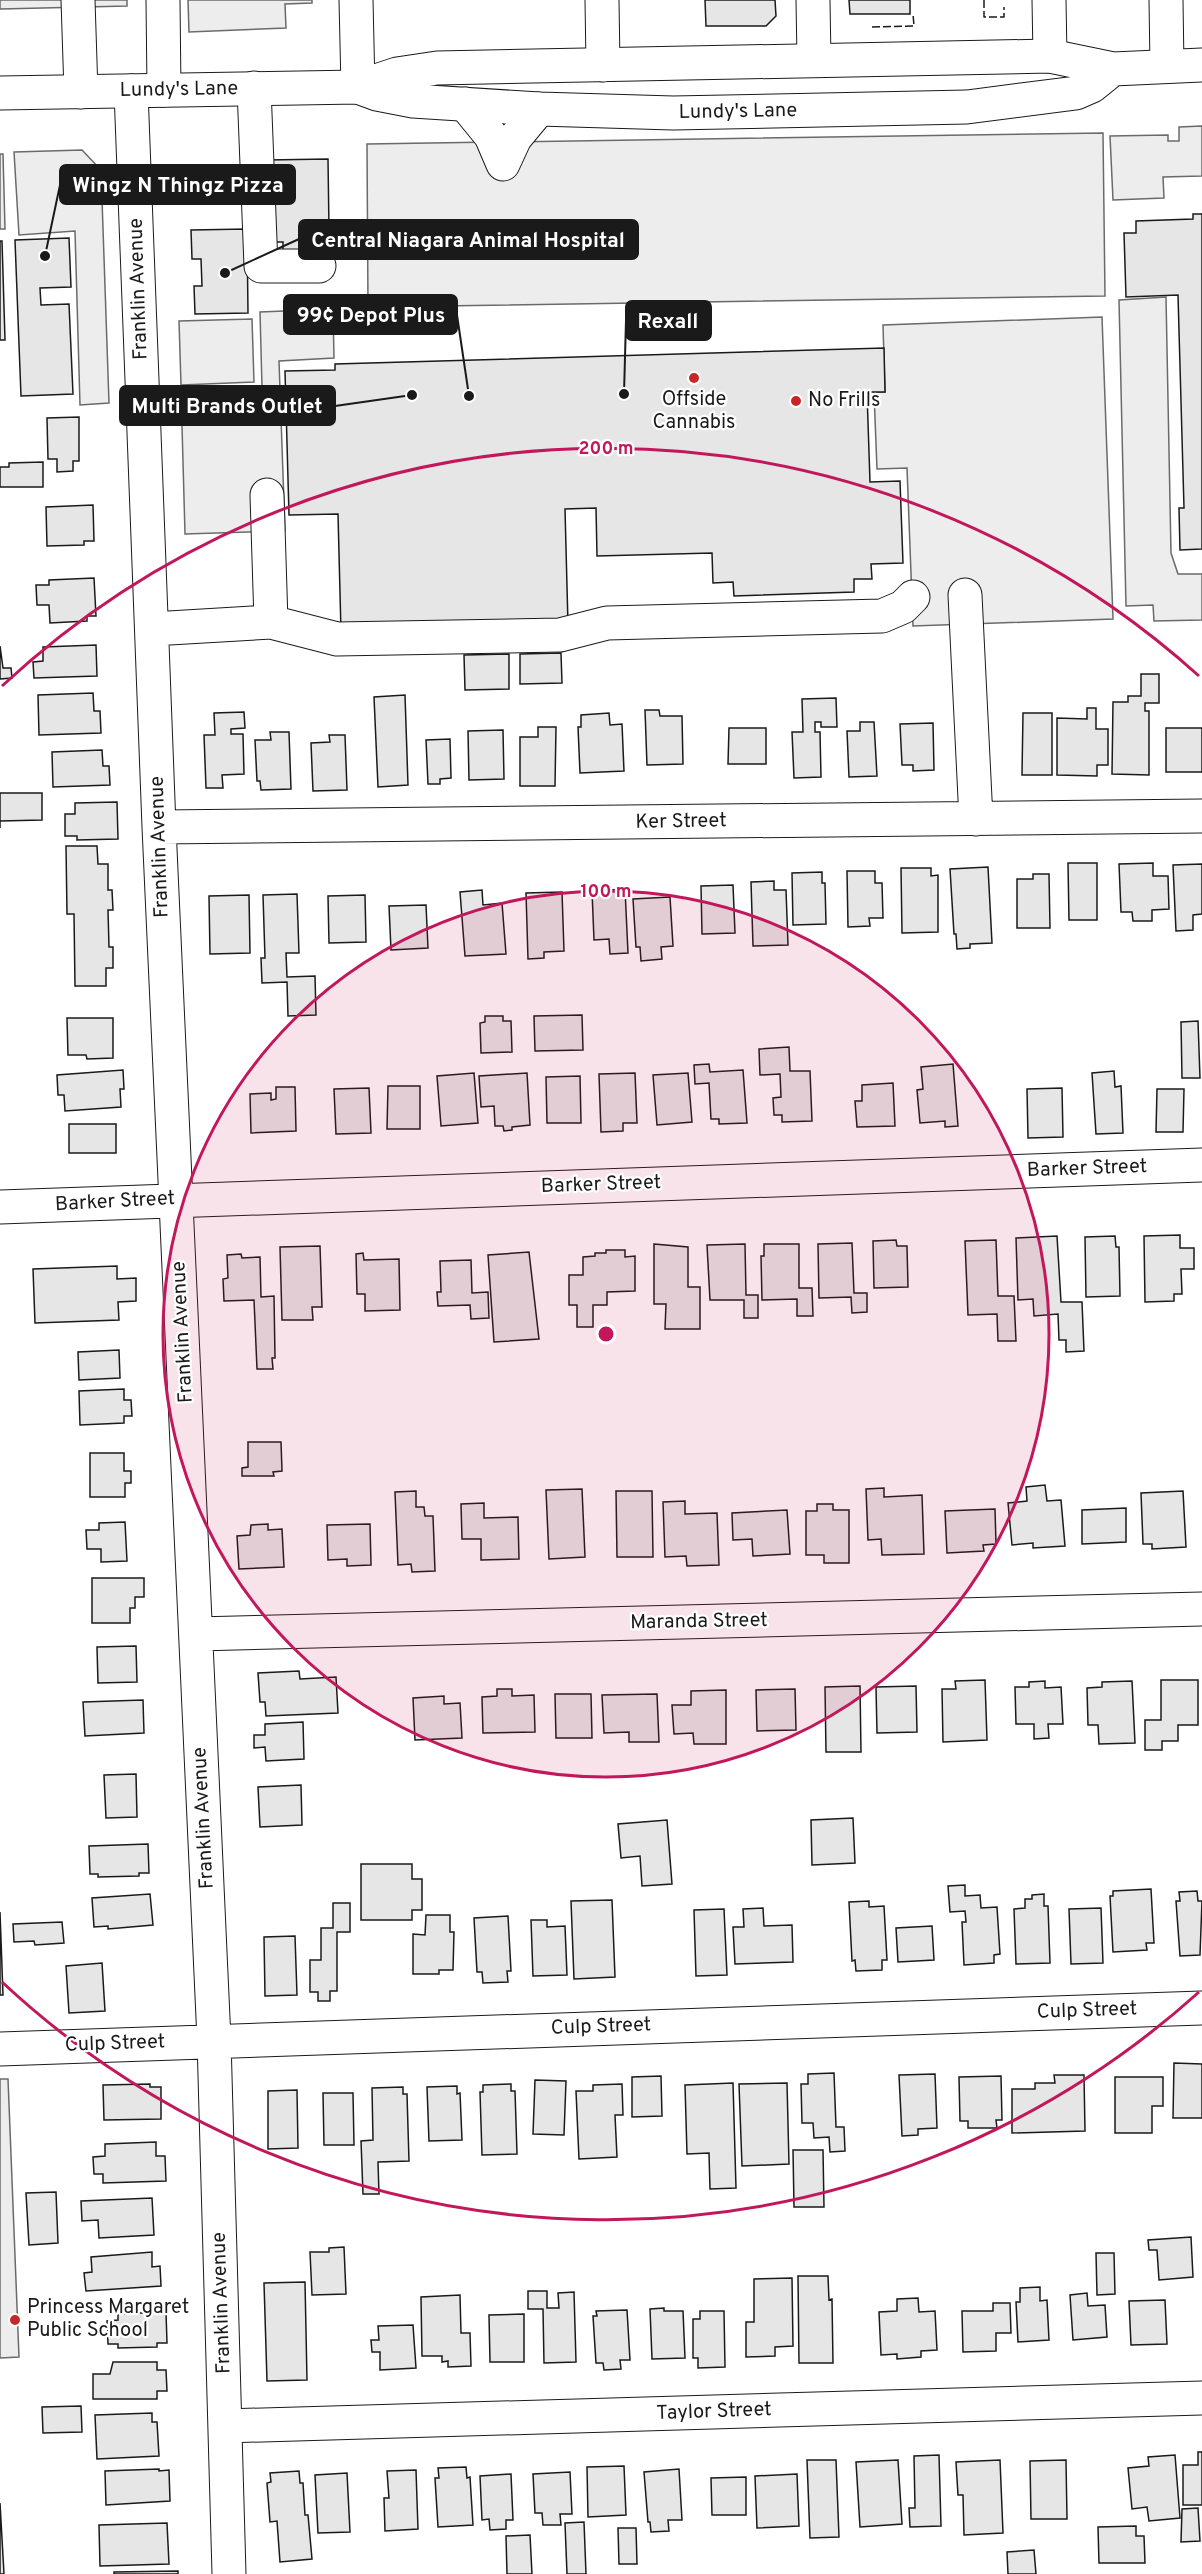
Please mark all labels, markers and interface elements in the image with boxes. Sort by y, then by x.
street label: Lundy's Lane [119,76,239,104]
street label: Lundy's Lane [678,98,798,126]
callout: Wingz N Thingz Pizza [60,165,295,204]
text: Wingz N Thingz Pizza [72,173,284,200]
street label: Franklin Avenue [124,218,154,360]
callout: Central Niagara Animal Hospital [299,220,638,259]
text: Central Niagara Animal Hospital [311,228,625,255]
callout: 99¢ Depot Plus [284,295,457,334]
callout: Rexall [626,301,711,340]
text: 99¢ Depot Plus [297,303,445,330]
text: Rexall [638,309,698,336]
marker: Offside Cannabis [687,371,701,385]
callout: Multi Brands Outlet [120,386,335,425]
place label: Offside Cannabis [653,387,735,436]
place label: No Frills [808,388,880,414]
text: Multi Brands Outlet [132,394,322,421]
marker: No Frills [789,394,803,408]
text: 200 m [578,438,634,461]
street label: Franklin Avenue [145,776,175,918]
street label: Ker Street [635,808,727,836]
text: 100 m [580,881,632,904]
street label: Barker Street [1026,1154,1148,1184]
street label: Barker Street [540,1170,662,1200]
street label: Barker Street [54,1186,176,1218]
street label: Franklin Avenue [166,1260,200,1404]
centre of rings [596,1324,616,1344]
street label: Maranda Street [630,1608,768,1636]
street label: Franklin Avenue [187,1746,221,1890]
street label: Culp Street [1036,1996,1138,2026]
street label: Culp Street [550,2012,652,2042]
street label: Culp Street [64,2029,166,2059]
street label: Franklin Avenue [207,2232,237,2374]
place label: Princess Margaret Public School [27,2295,189,2344]
marker: Princess Margaret Public School [8,2313,22,2327]
street label: Taylor Street [656,2397,772,2427]

